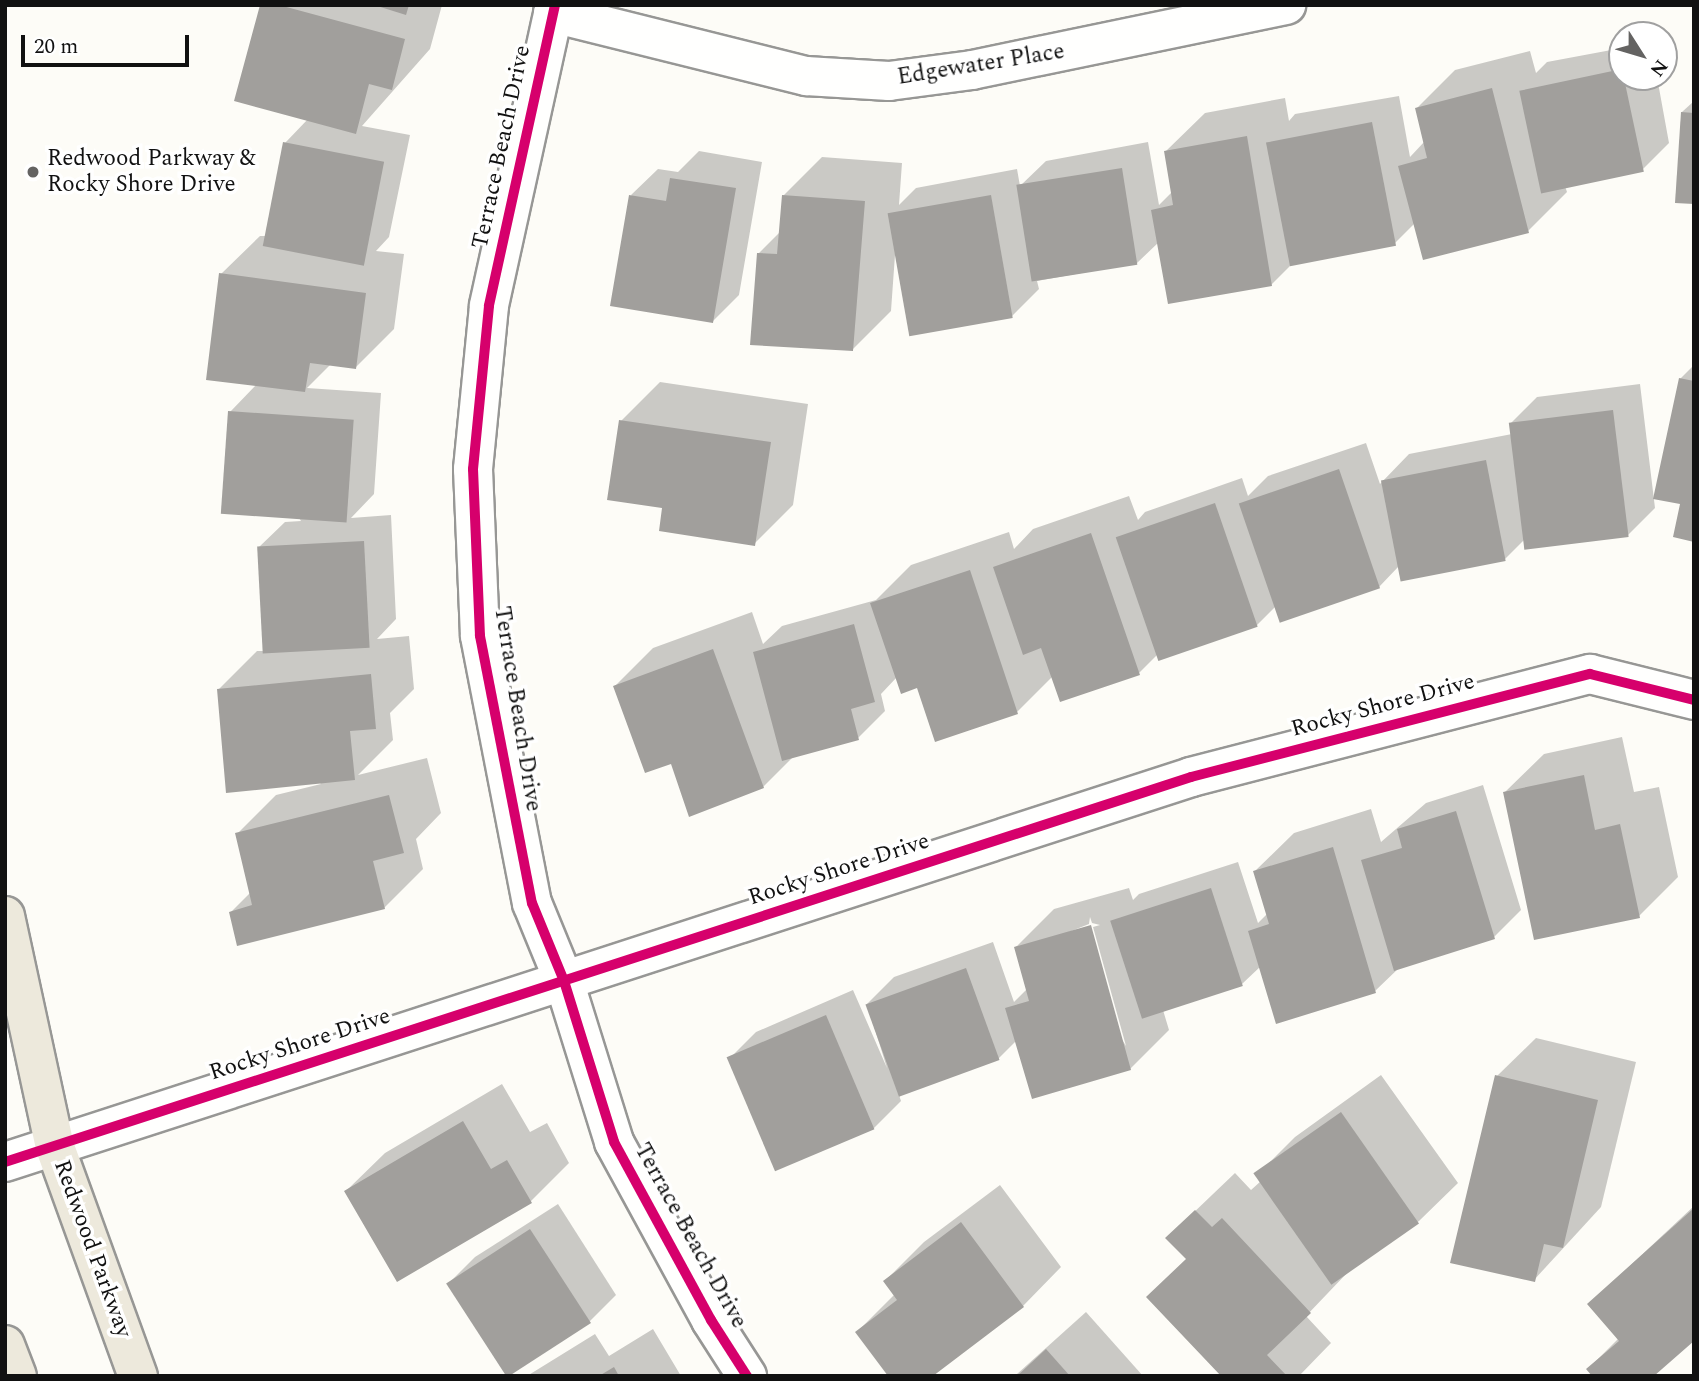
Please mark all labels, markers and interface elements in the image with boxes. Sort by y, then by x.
scale bar [24,21,192,65]
north arrow [1608,21,1678,91]
text: 20 m [34,31,78,63]
street label: Edgewater Place [895,38,1067,92]
street label: Terrace Beach Drive [467,43,537,251]
text: N [1642,53,1675,83]
place label: Redwood Parkway & Rocky Shore Drive [47,145,256,199]
marker: Redwood Parkway & Rocky Shore Drive [25,164,41,180]
street label: Terrace Beach Drive [487,604,547,814]
street label: Rocky Shore Drive [1288,668,1478,744]
street label: Rocky Shore Drive [745,828,933,912]
street label: Rocky Shore Drive [206,1003,394,1087]
street label: Terrace Beach Drive [628,1139,752,1333]
street label: Redwood Parkway [47,1156,137,1342]

